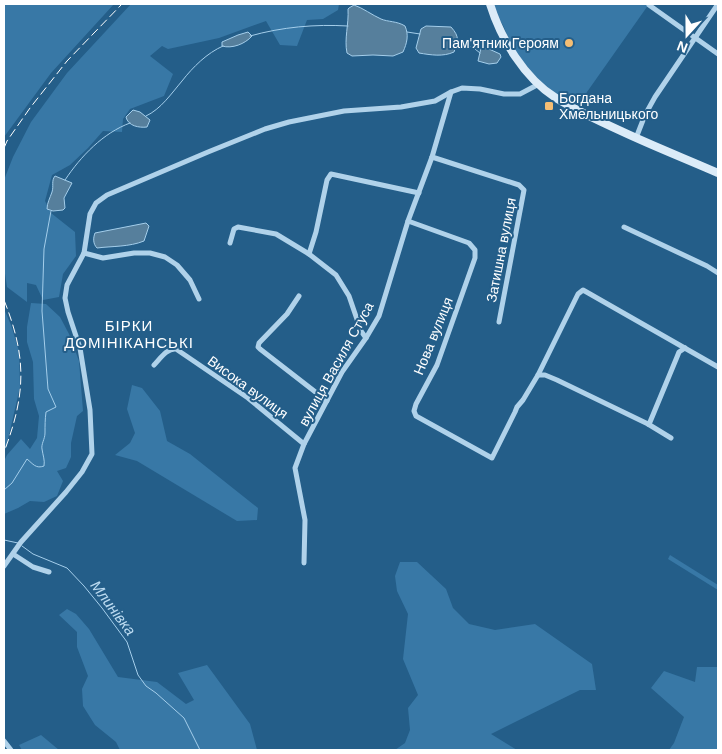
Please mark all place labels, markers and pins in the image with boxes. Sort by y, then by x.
place label: Пам'ятник Героям [442,35,559,51]
marker: Пам'ятник Героям [563,37,575,49]
place label: Богдана Хмельницького [559,90,658,122]
marker: Богдана Хмельницького [543,100,555,112]

